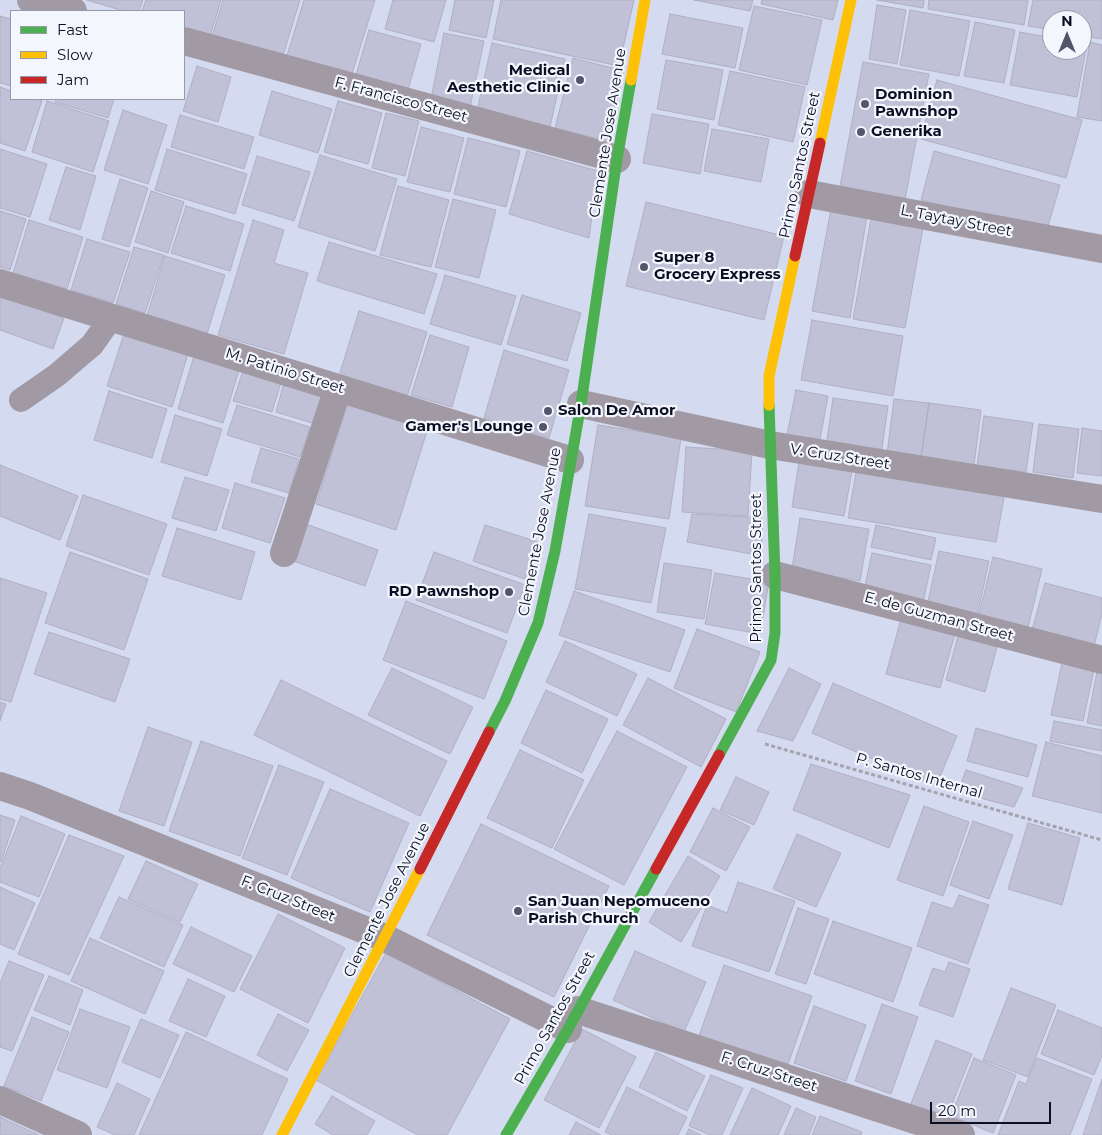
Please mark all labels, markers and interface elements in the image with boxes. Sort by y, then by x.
legend [10,10,185,100]
north arrow [1042,10,1092,60]
text: N [1061,12,1073,30]
text: Fast [57,20,88,39]
text: Slow [57,45,93,64]
street label: Clemente Jose Avenue [586,47,630,219]
place label: Medical Aesthetic Clinic [447,62,570,97]
text: Jam [57,70,89,89]
street label: F. Francisco Street [333,74,469,126]
marker: Medical Aesthetic Clinic [574,74,586,86]
place label: Dominion Pawnshop [875,86,958,121]
street label: Primo Santos Street [776,90,824,240]
marker: Dominion Pawnshop [859,98,871,110]
place label: Generika [871,123,942,141]
marker: Generika [855,126,867,138]
street label: L. Taytay Street [899,201,1013,241]
place label: Super 8 Grocery Express [654,249,781,284]
marker: Super 8 Grocery Express [638,261,650,273]
street label: M. Patinio Street [223,344,347,398]
place label: Salon De Amor [558,402,675,420]
marker: Salon De Amor [542,405,554,417]
place label: Gamer's Lounge [405,418,533,436]
marker: Gamer's Lounge [537,421,549,433]
street label: V. Cruz Street [789,440,891,474]
street label: Clemente Jose Avenue [515,446,565,618]
street label: Primo Santos Street [748,493,766,643]
place label: RD Pawnshop [388,583,499,601]
marker: RD Pawnshop [503,586,515,598]
street label: E. de Guzman Street [862,588,1016,646]
street label: P. Santos Internal [854,749,984,803]
street label: Clemente Jose Avenue [340,820,434,980]
street label: F. Cruz Street [238,872,338,926]
place label: San Juan Nepomuceno Parish Church [528,893,710,928]
marker: San Juan Nepomuceno Parish Church [512,905,524,917]
street label: Primo Santos Street [511,948,599,1088]
street label: F. Cruz Street [719,1048,819,1096]
scale bar [932,1092,1053,1124]
text: 20 m [938,1101,976,1120]

